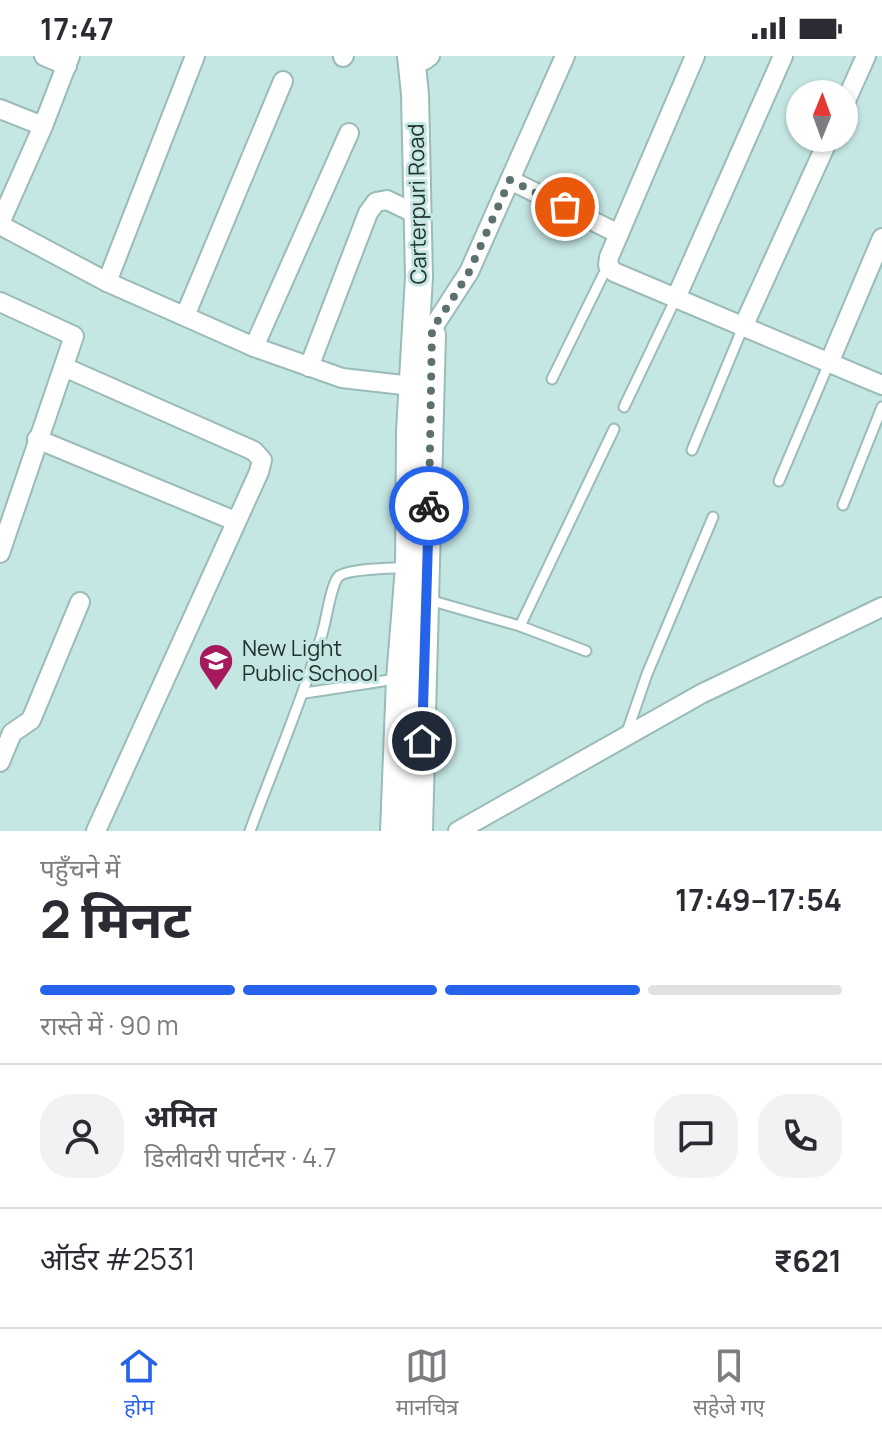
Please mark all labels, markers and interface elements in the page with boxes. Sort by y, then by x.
text: 17:47 [40,8,114,49]
north arrow [786,80,858,152]
map controls [786,80,858,152]
street label: Carterpuri Road [401,123,433,285]
pin [531,173,599,241]
icon: bag [543,185,587,229]
courier [389,466,469,546]
icon: bike [407,484,451,528]
place label: New Light Public School [242,633,378,688]
school or university icon: New Light Public School [197,642,235,692]
pin [388,707,456,775]
icon: home [400,719,444,763]
text: पहुँचने में [40,850,120,886]
text: 17:49–17:54 [675,879,842,920]
text: 2 मिनट [40,883,191,954]
text: रास्ते में · 90 m [40,1007,179,1043]
button: person [40,1094,124,1178]
button: chat [654,1094,738,1178]
button: phone [758,1094,842,1178]
text: अमित [144,1095,217,1136]
text: डिलीवरी पार्टनर · 4.7 [144,1139,336,1175]
text: ऑर्डर #2531 [40,1238,195,1279]
text: ₹621 [774,1240,842,1281]
tab: होम [117,1344,161,1424]
tab: मानचित्र [396,1344,459,1424]
tab: सहेजे गए [693,1344,765,1424]

